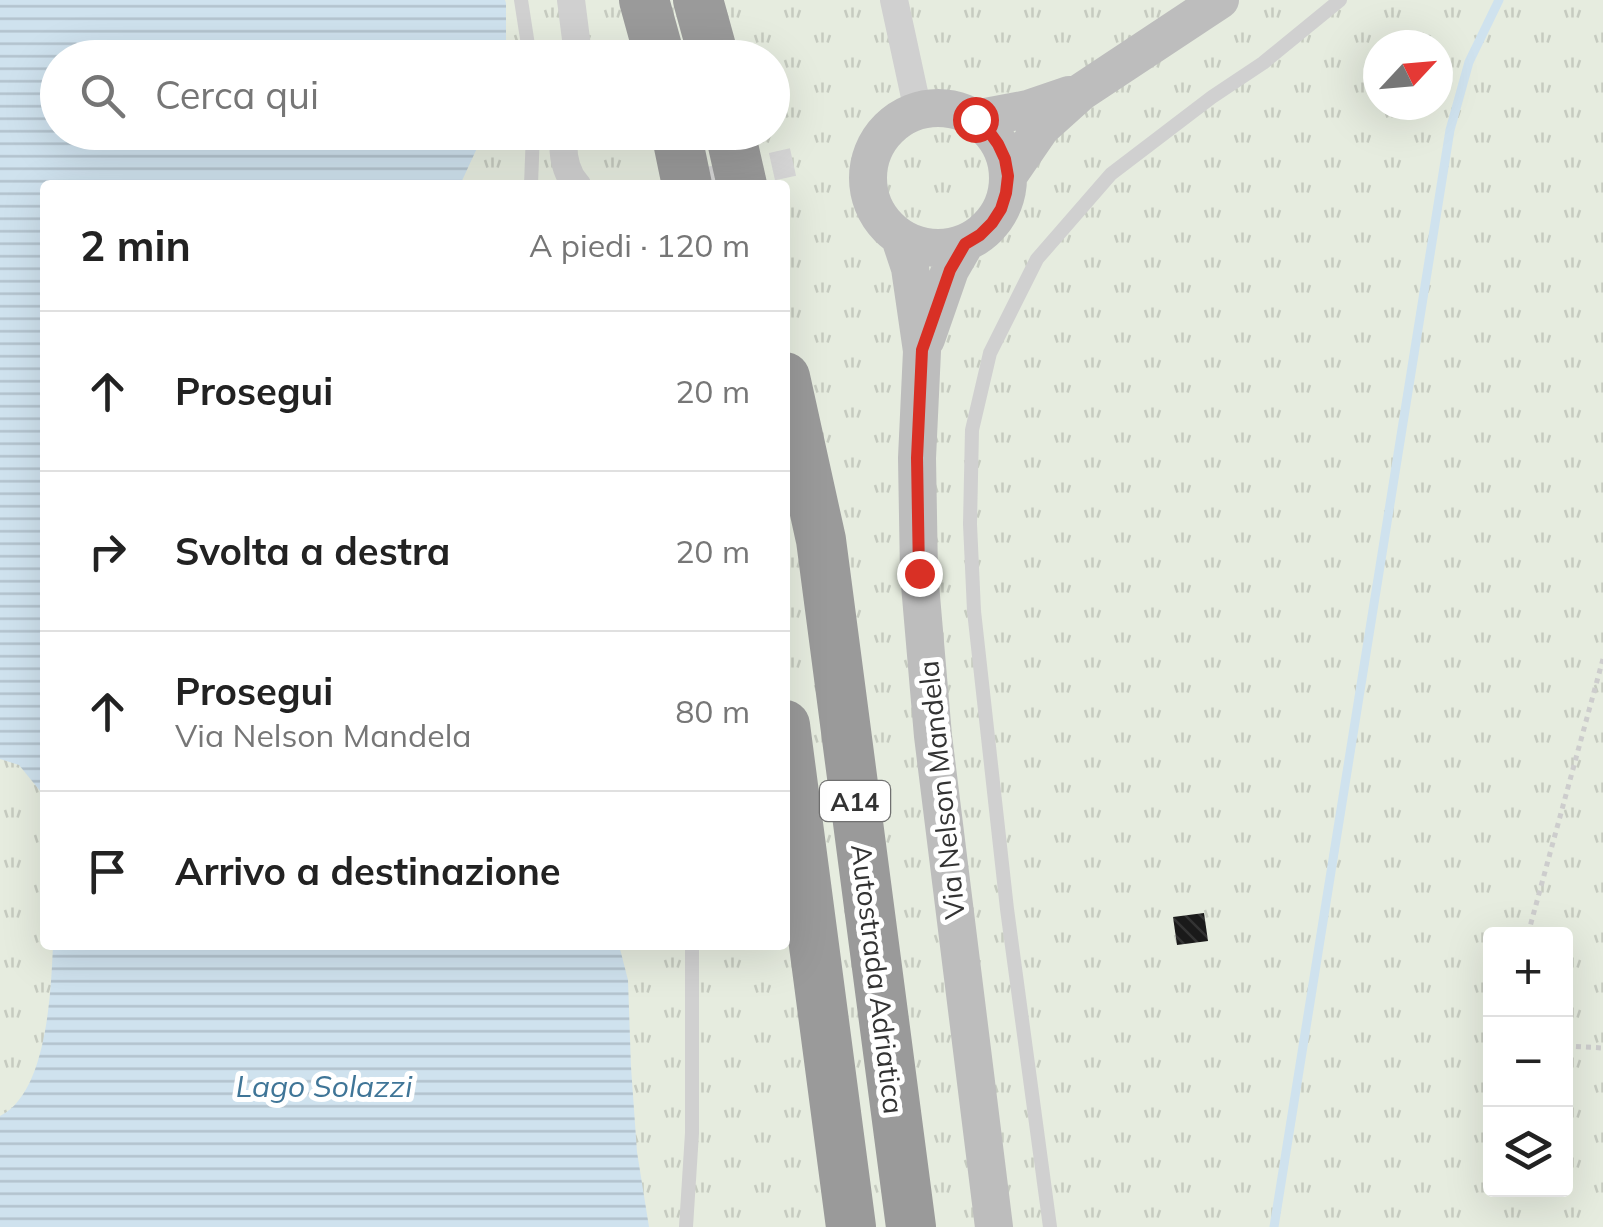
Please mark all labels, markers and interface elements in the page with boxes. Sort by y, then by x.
north arrow [1363,30,1453,120]
search box [40,40,790,150]
icon: search [75,68,130,123]
text: Cerca qui [155,71,319,119]
route start [953,97,999,143]
text: 2 min [80,219,191,272]
text: A piedi · 120 m [529,225,750,265]
icon: ahead [80,364,135,419]
text: Prosegui [175,367,333,415]
text: 20 m [675,371,750,411]
icon: right [80,524,135,579]
text: Svolta a destra [175,527,450,575]
text: 20 m [675,531,750,571]
route end [897,551,943,597]
street label: Via Nelson Mandela [910,659,972,921]
text: Prosegui [175,667,333,715]
icon: ahead [80,684,135,739]
text: 80 m [675,691,750,731]
text: Via Nelson Mandela [175,715,472,755]
road number: A14 [820,781,890,821]
street label: Autostrada Adriatica [844,842,912,1116]
icon: arrive [80,844,135,899]
text: Arrivo a destinazione [175,847,561,895]
map controls [1483,927,1573,1197]
button: + [1483,927,1573,1017]
button: − [1483,1017,1573,1107]
water label: Lago Solazzi [236,1067,413,1105]
button: layers [1483,1107,1573,1197]

